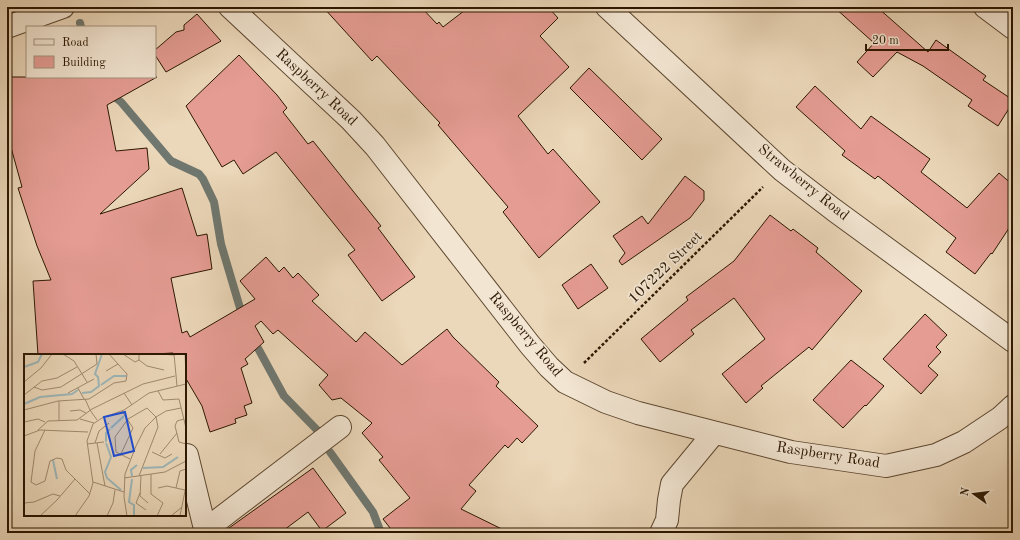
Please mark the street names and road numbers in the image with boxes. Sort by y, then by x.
street label: Raspberry Road [273,47,360,129]
street label: Strawberry Road [755,142,851,224]
street label: 107222 Street [626,229,706,307]
street label: Raspberry Road [486,290,565,380]
street label: Raspberry Road [775,440,881,472]

